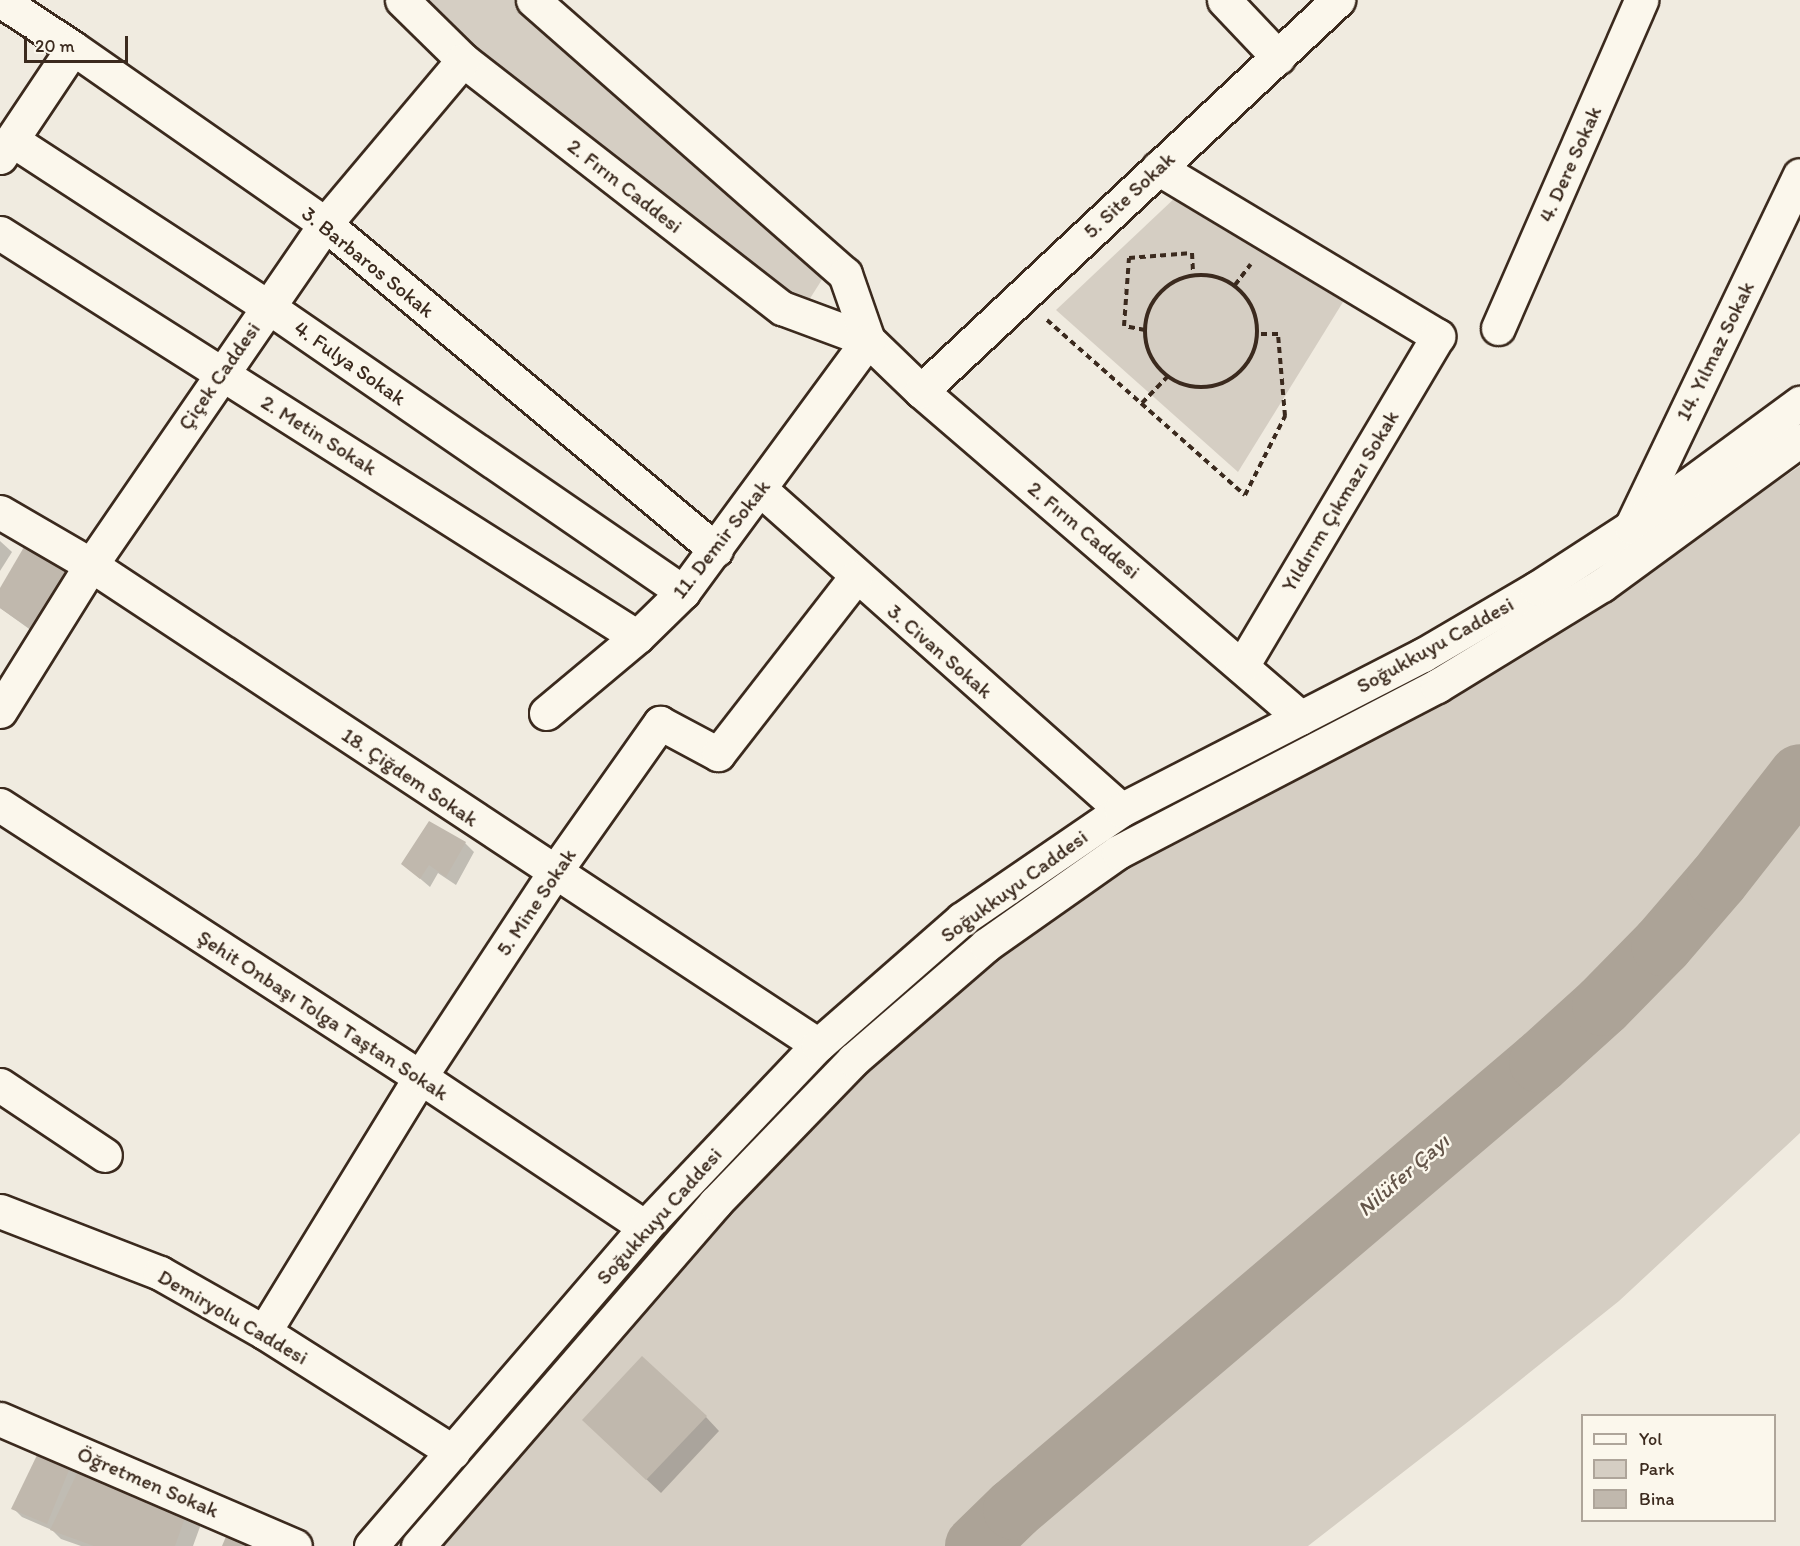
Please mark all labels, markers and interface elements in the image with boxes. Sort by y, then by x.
scale bar [27,24,130,62]
text: 20 m [35,35,75,57]
street label: 4. Dere Sokak [1533,102,1607,226]
street label: 2. Fırın Caddesi [562,133,688,239]
street label: 5. Site Sokak [1078,147,1180,243]
street label: 3. Barbaros Sokak [297,201,439,323]
street label: 14. Yılmaz Sokak [1670,277,1760,425]
street label: 4. Fulya Sokak [290,315,410,411]
street label: Çiçek Caddesi [172,317,266,435]
street label: 2. Metin Sokak [257,390,381,480]
street label: Yıldırım Çıkmazı Sokak [1276,406,1404,596]
street label: 11. Demir Sokak [667,475,775,603]
street label: 2. Fırın Caddesi [1023,476,1145,584]
street label: Soğukkuyu Caddesi [1352,591,1518,699]
street label: 3. Civan Sokak [882,599,998,703]
street label: 18. Çiğdem Sokak [337,722,483,832]
street label: Soğukkuyu Caddesi [935,824,1093,948]
street label: 5. Mine Sokak [491,844,581,960]
street label: Şehit Onbaşı Tolga Taştan Sokak [194,925,452,1105]
water label: Nilüfer Çayı [1352,1128,1454,1222]
street label: Soğukkuyu Caddesi [591,1142,727,1290]
street label: Demiryolu Caddesi [153,1264,313,1370]
legend [1581,1414,1776,1522]
text: Yol [1639,1428,1662,1450]
street label: Öğretmen Sokak [74,1441,222,1523]
text: Park [1639,1458,1674,1480]
text: Bina [1639,1488,1674,1510]

